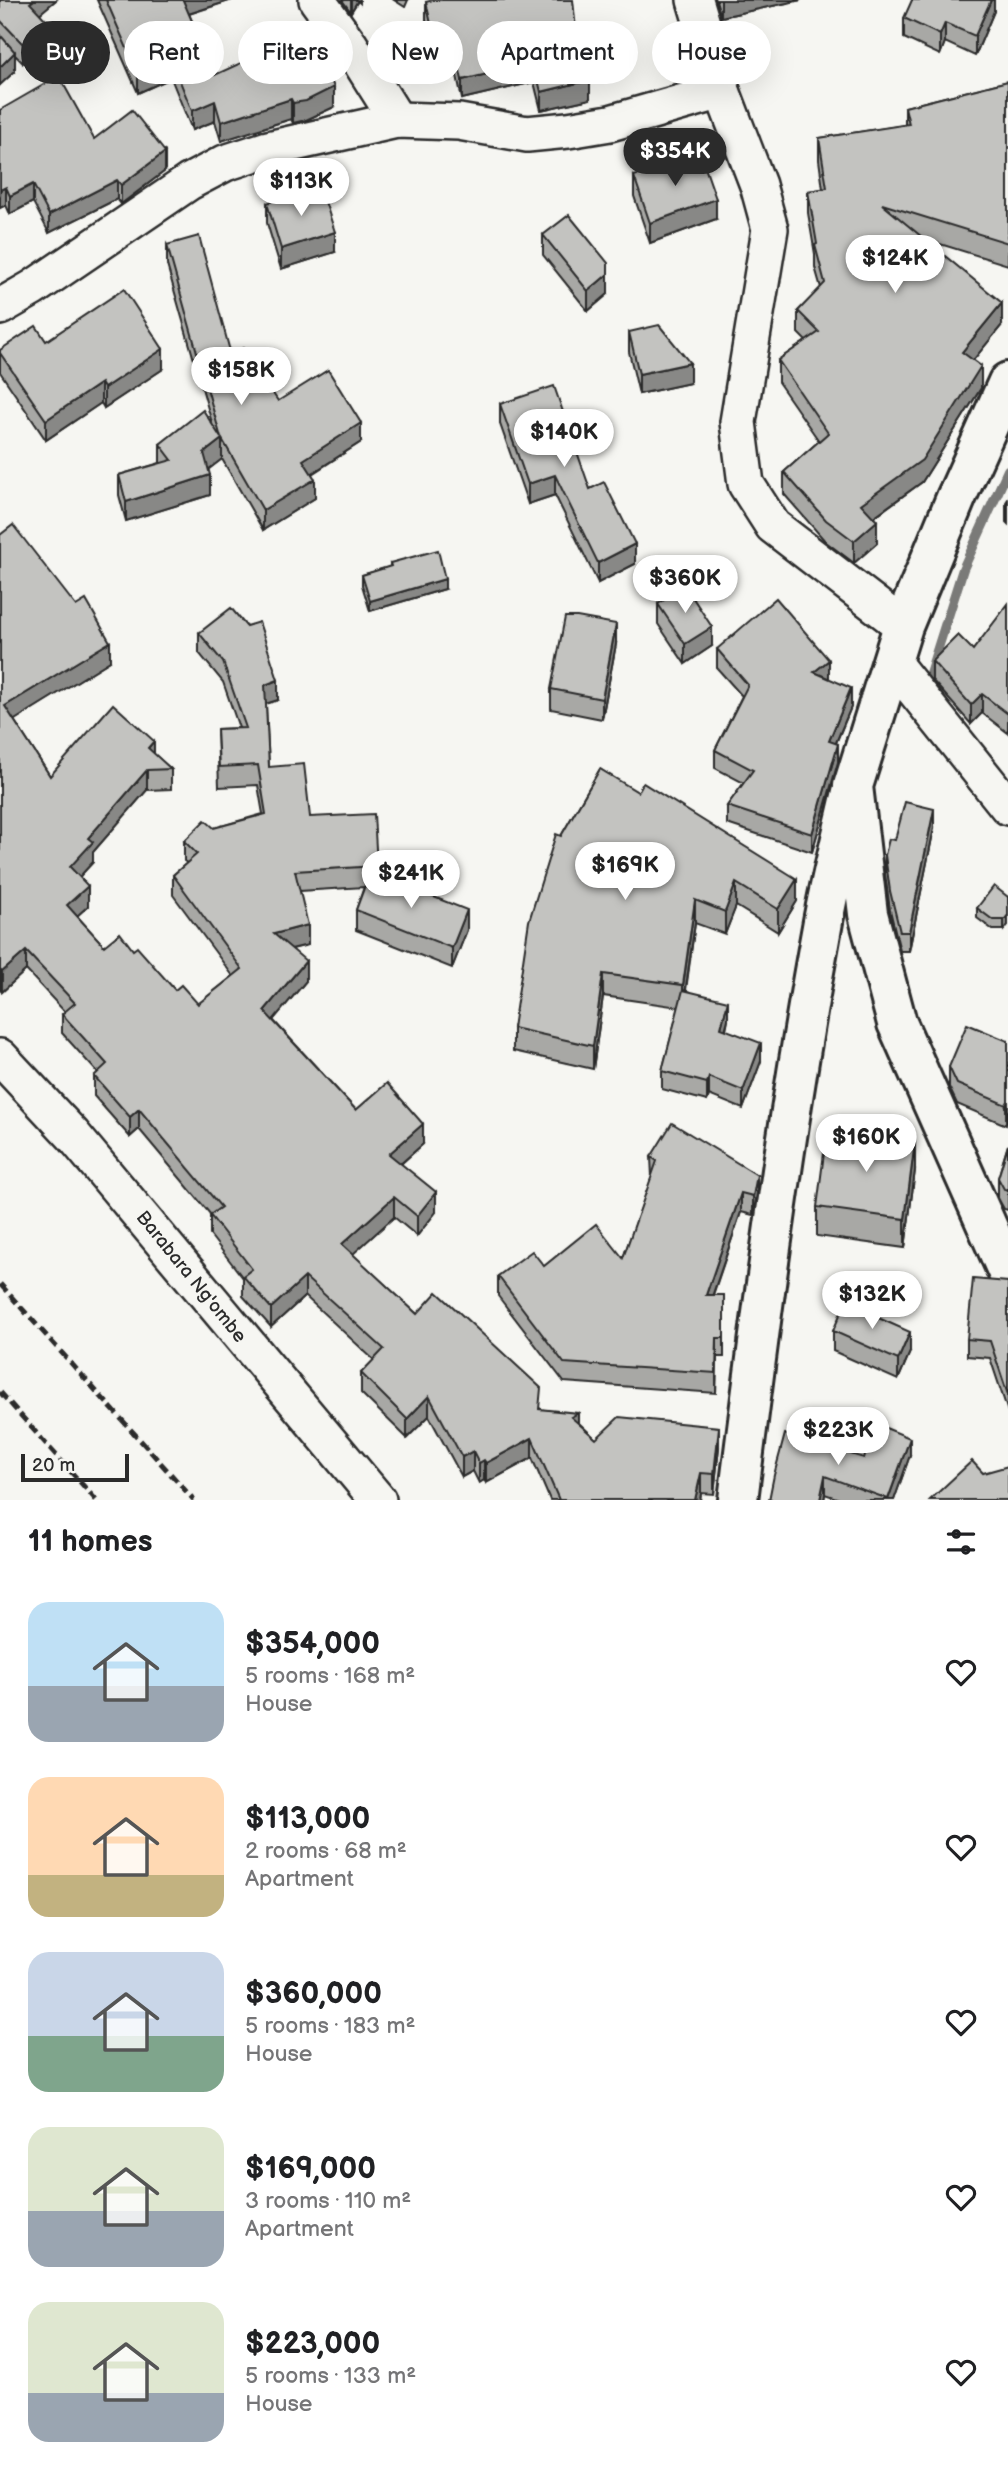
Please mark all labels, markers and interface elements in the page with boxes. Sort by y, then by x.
chip: Buy [21,21,110,84]
chip: Rent [124,21,224,84]
chip: Filters [238,21,353,84]
chip: New [367,21,463,84]
chip: Apartment [477,21,638,84]
chip: House [652,21,771,84]
pin: $354K [626,128,724,188]
text: $354K [639,137,711,165]
pin: $113K [252,158,350,218]
text: $113K [269,167,333,195]
pin: $124K [846,236,944,295]
text: $124K [862,244,928,272]
pin: $158K [192,348,290,407]
text: $158K [207,356,275,384]
pin: $140K [515,410,613,469]
text: $140K [530,418,598,446]
pin: $360K [636,556,734,615]
text: $360K [649,564,721,592]
pin: $169K [576,842,674,902]
pin: $241K [362,850,460,910]
text: $169K [591,851,659,879]
text: $241K [378,859,444,887]
pin: $160K [817,1114,915,1174]
text: $160K [832,1123,900,1151]
street label: Barabara Ng'ombe [131,1207,251,1347]
pin: $132K [823,1272,921,1331]
text: $132K [838,1280,906,1308]
pin: $223K [789,1408,887,1467]
text: $223K [802,1416,874,1444]
scale bar [21,1451,130,1483]
text: 20 m [32,1454,75,1477]
icon: filters [942,1523,980,1561]
text: 11 homes [28,1524,152,1560]
text: $354,000 [245,1626,380,1662]
icon: home [84,1630,168,1714]
icon: heart [942,1653,980,1691]
text: 5 rooms · 168 m² [245,1662,415,1690]
text: House [245,1690,312,1718]
text: $113,000 [245,1801,370,1837]
icon: home [84,1805,168,1889]
icon: heart [942,1828,980,1866]
text: 2 rooms · 68 m² [245,1837,407,1865]
text: Apartment [245,1865,354,1893]
text: $360,000 [245,1976,382,2012]
icon: home [84,1980,168,2064]
icon: heart [942,2003,980,2041]
text: 5 rooms · 183 m² [245,2012,415,2040]
text: House [245,2040,312,2068]
text: $169,000 [245,2151,376,2187]
icon: home [84,2155,168,2239]
icon: heart [942,2178,980,2216]
text: 3 rooms · 110 m² [245,2187,411,2215]
text: Apartment [245,2215,354,2243]
text: $223,000 [245,2326,380,2362]
icon: home [84,2330,168,2414]
icon: heart [942,2353,980,2391]
text: 5 rooms · 133 m² [245,2362,416,2390]
text: House [245,2390,312,2418]

